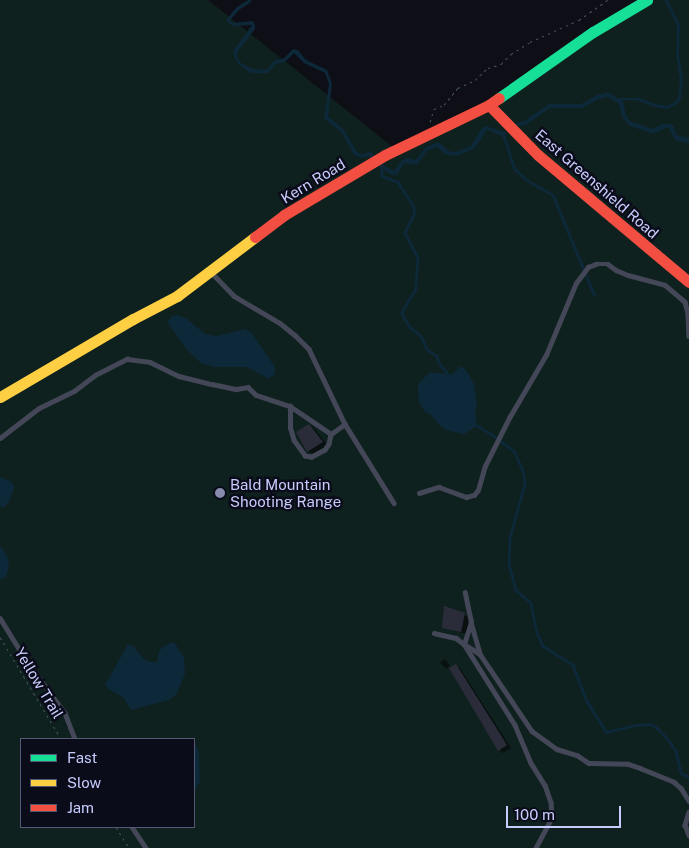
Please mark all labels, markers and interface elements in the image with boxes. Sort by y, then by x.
street label: East Greenshield Road [532,126,662,242]
street label: Kern Road [278,155,348,207]
place label: Bald Mountain Shooting Range [230,475,341,510]
marker: Bald Mountain Shooting Range [214,487,226,499]
street label: Yellow Trail [11,644,67,722]
legend [20,738,195,828]
text: Fast [67,749,97,766]
text: Slow [67,774,101,791]
scale bar [509,796,624,828]
text: Jam [67,799,94,816]
text: 100 m [514,806,555,823]

